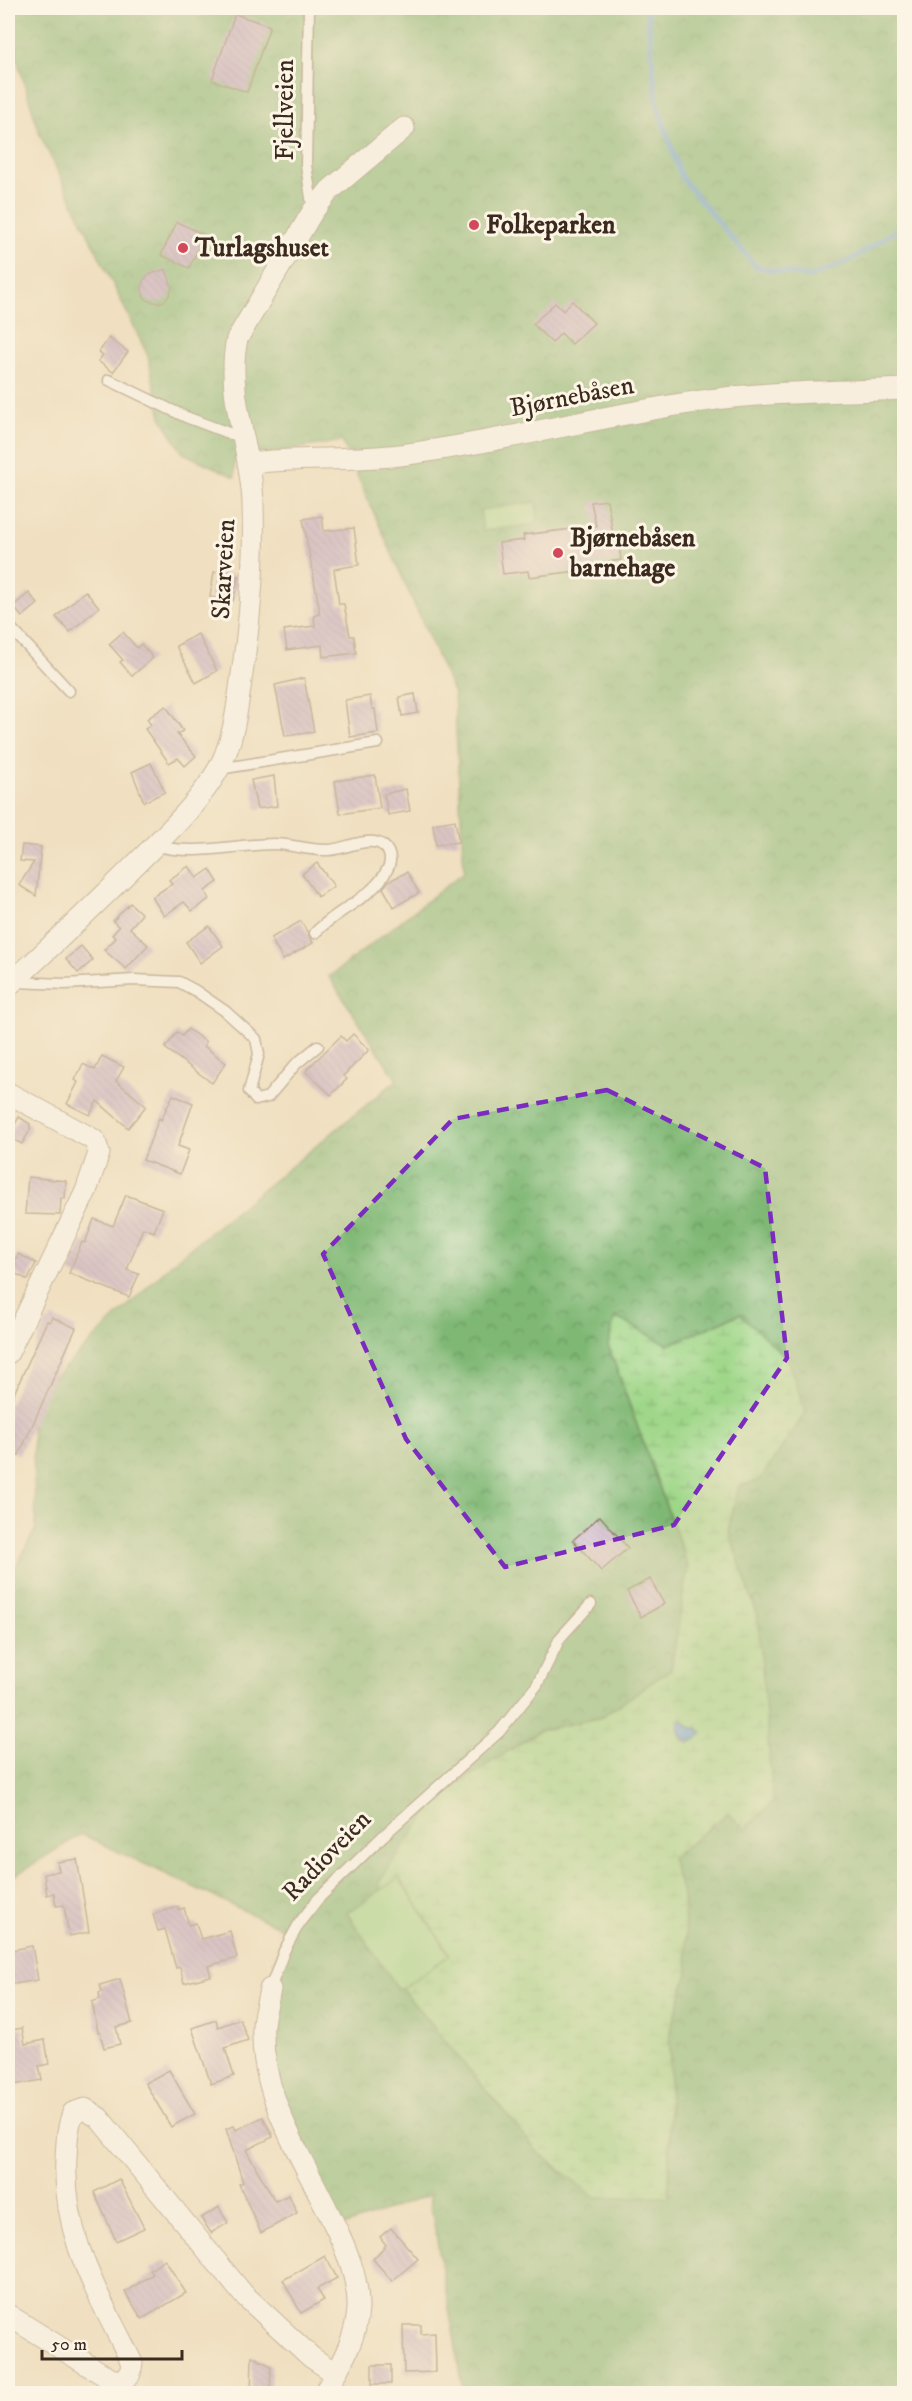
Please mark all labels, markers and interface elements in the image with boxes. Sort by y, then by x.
street label: Fjellveien [269,59,302,161]
place label: Folkeparken [486,209,616,242]
marker: Folkeparken [467,218,481,232]
place label: Turlagshuset [194,232,330,265]
marker: Turlagshuset [176,241,190,255]
street label: Bjørnebåsen [507,369,637,425]
street label: Skarveien [205,517,243,620]
place label: Bjørnebåsen barnehage [569,522,696,585]
marker: Bjørnebåsen barnehage [551,546,565,560]
street label: Radioveien [276,1803,379,1908]
scale bar [42,2323,182,2361]
text: 50 m [51,2334,87,2356]

